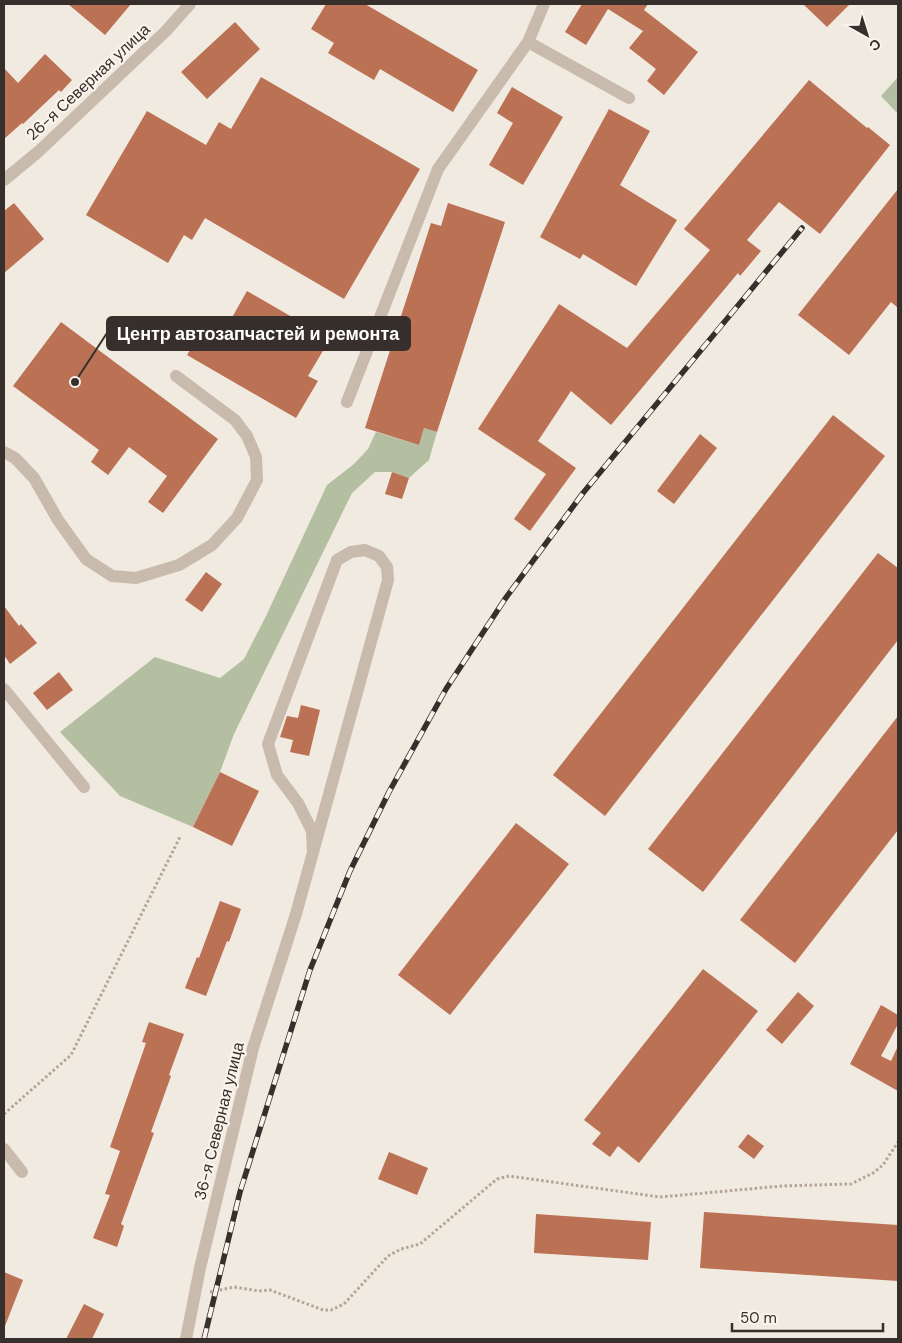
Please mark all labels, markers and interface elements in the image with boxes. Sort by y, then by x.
north arrow [842,10,892,60]
street label: 26-я Северная улица [22,19,154,145]
text: С [866,35,885,55]
callout: Центр автозапчастей и ремонта [107,317,410,350]
text: Центр автозапчастей и ремонта [117,322,400,346]
street label: 36-я Северная улица [189,1040,249,1202]
scale bar [732,1300,883,1332]
text: 50 m [740,1308,777,1328]

